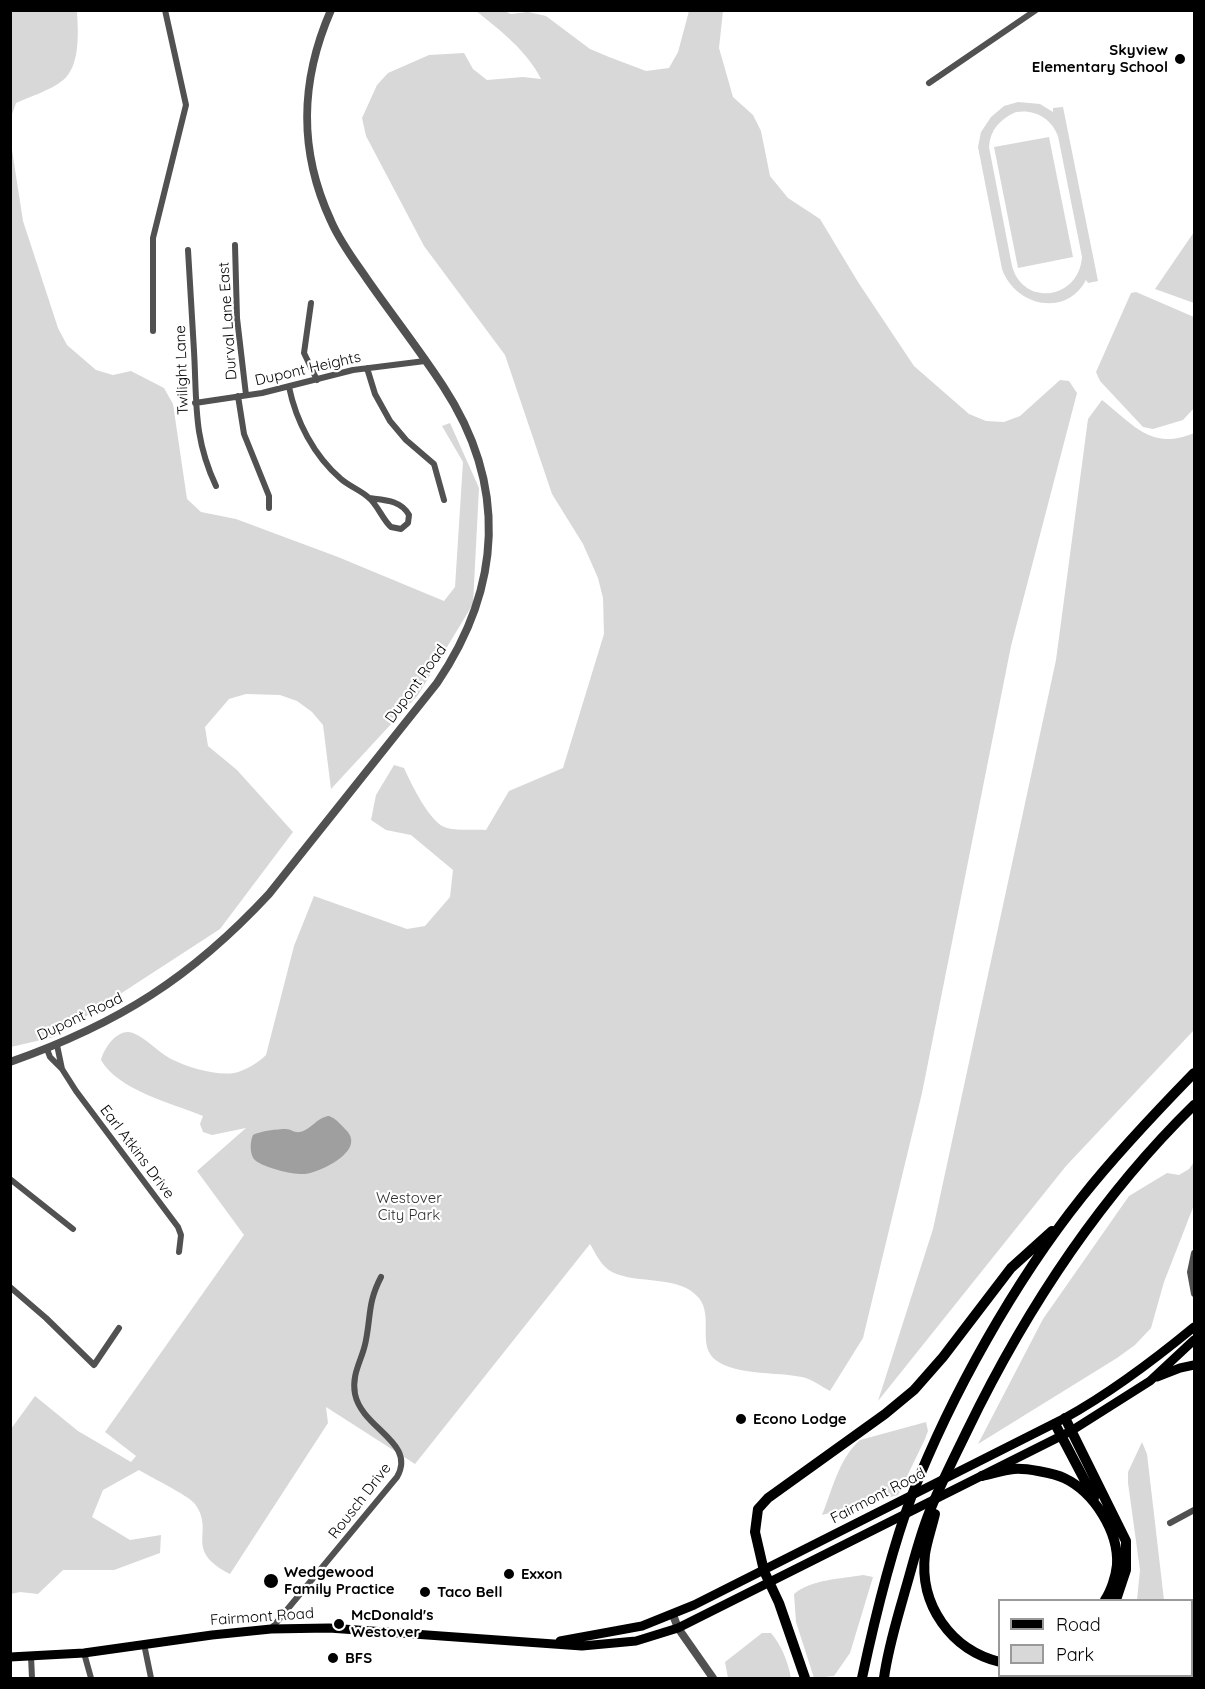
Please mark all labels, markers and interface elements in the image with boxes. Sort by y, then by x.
place label: Skyview Elementary School [1032,41,1168,76]
marker: Skyview Elementary School [1173,52,1187,66]
street label: Durval Lane East [215,261,241,381]
street label: Twilight Lane [171,325,193,415]
street label: Dupont Heights [253,348,363,390]
street label: Dupont Road [382,641,450,727]
street label: Dupont Road [34,989,126,1045]
street label: Earl Atkins Drive [96,1102,178,1202]
park label: Westover City Park [376,1189,442,1224]
place label: Econo Lodge [753,1410,846,1428]
marker: Econo Lodge [734,1412,748,1426]
street label: Rousch Drive [325,1460,395,1542]
street label: Fairmont Road [828,1464,928,1528]
place label: Wedgewood Family Practice [284,1563,395,1598]
place label: Exxon [521,1565,562,1583]
marker: Exxon [502,1567,516,1581]
marker: Wedgewood Family Practice [262,1572,280,1590]
place label: Taco Bell [437,1583,502,1601]
marker: Taco Bell [418,1585,432,1599]
legend [998,1599,1193,1677]
street label: Fairmont Road [209,1604,315,1630]
place label: McDonald's Westover [351,1606,433,1641]
text: Road [1056,1613,1101,1636]
marker: McDonald's Westover [332,1617,346,1631]
text: Park [1056,1643,1094,1666]
place label: BFS [345,1649,372,1667]
marker: BFS [326,1651,340,1665]

